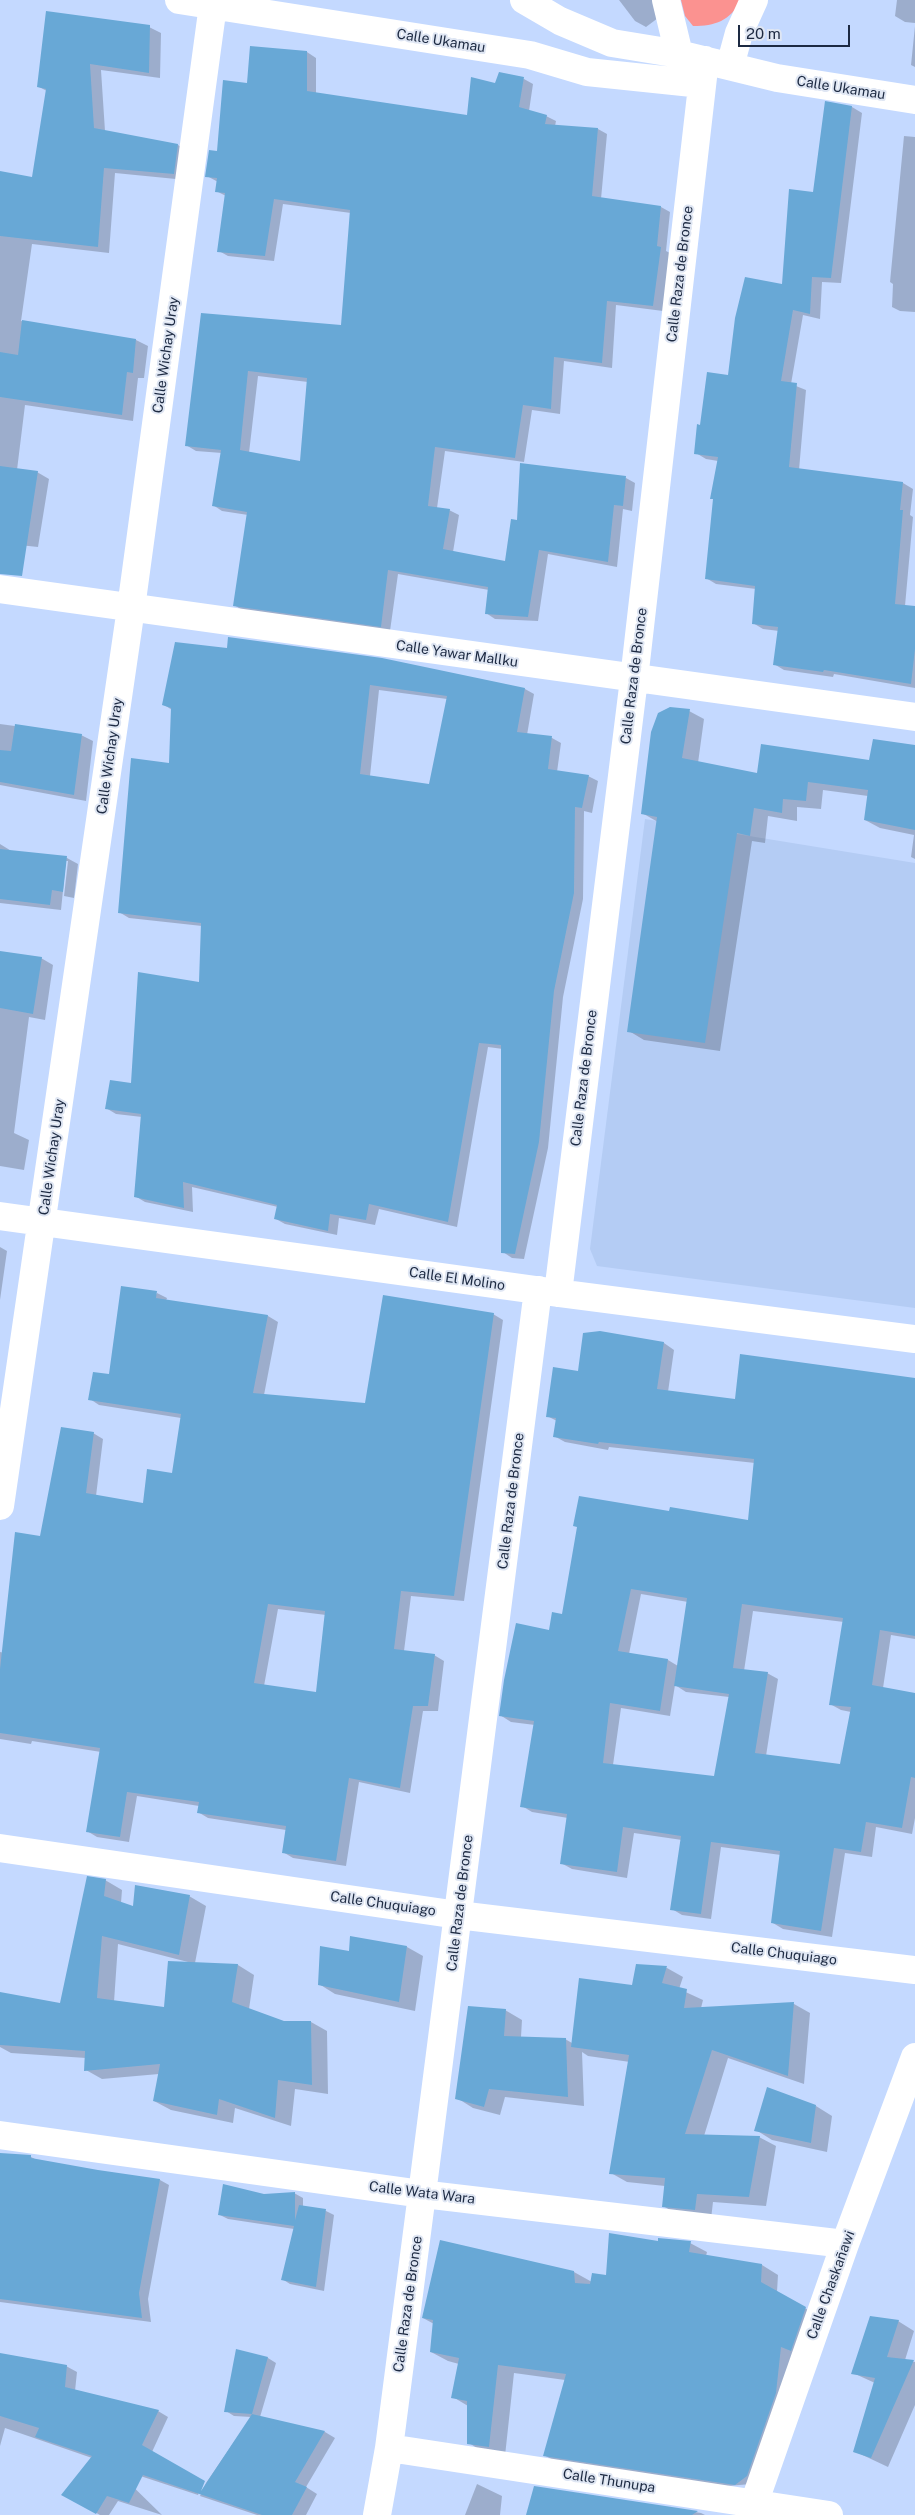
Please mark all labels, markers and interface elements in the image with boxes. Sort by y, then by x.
scale bar [740,15,852,47]
text: 20 m [746,25,781,42]
street label: Calle Ukamau [395,26,487,56]
street label: Calle Ukamau [795,73,887,103]
street label: Calle Raza de Bronce [663,205,697,343]
street label: Calle Wichay Uray [150,296,182,414]
street label: Calle Raza de Bronce [617,607,651,745]
street label: Calle Yawar Mallku [395,637,519,671]
street label: Calle Wichay Uray [94,697,126,815]
street label: Calle Raza de Bronce [567,1009,601,1147]
street label: Calle Wichay Uray [36,1098,68,1216]
street label: Calle El Molino [408,1264,506,1294]
street label: Calle Raza de Bronce [494,1432,528,1570]
street label: Calle Raza de Bronce [443,1834,477,1972]
street label: Calle Chuquiago [329,1888,437,1920]
street label: Calle Chuquiago [730,1939,838,1969]
street label: Calle Wata Wara [368,2178,476,2208]
street label: Calle Chaskañawi [804,2228,858,2342]
street label: Calle Raza de Bronce [390,2235,426,2373]
street label: Calle Thunupa [562,2465,656,2497]

